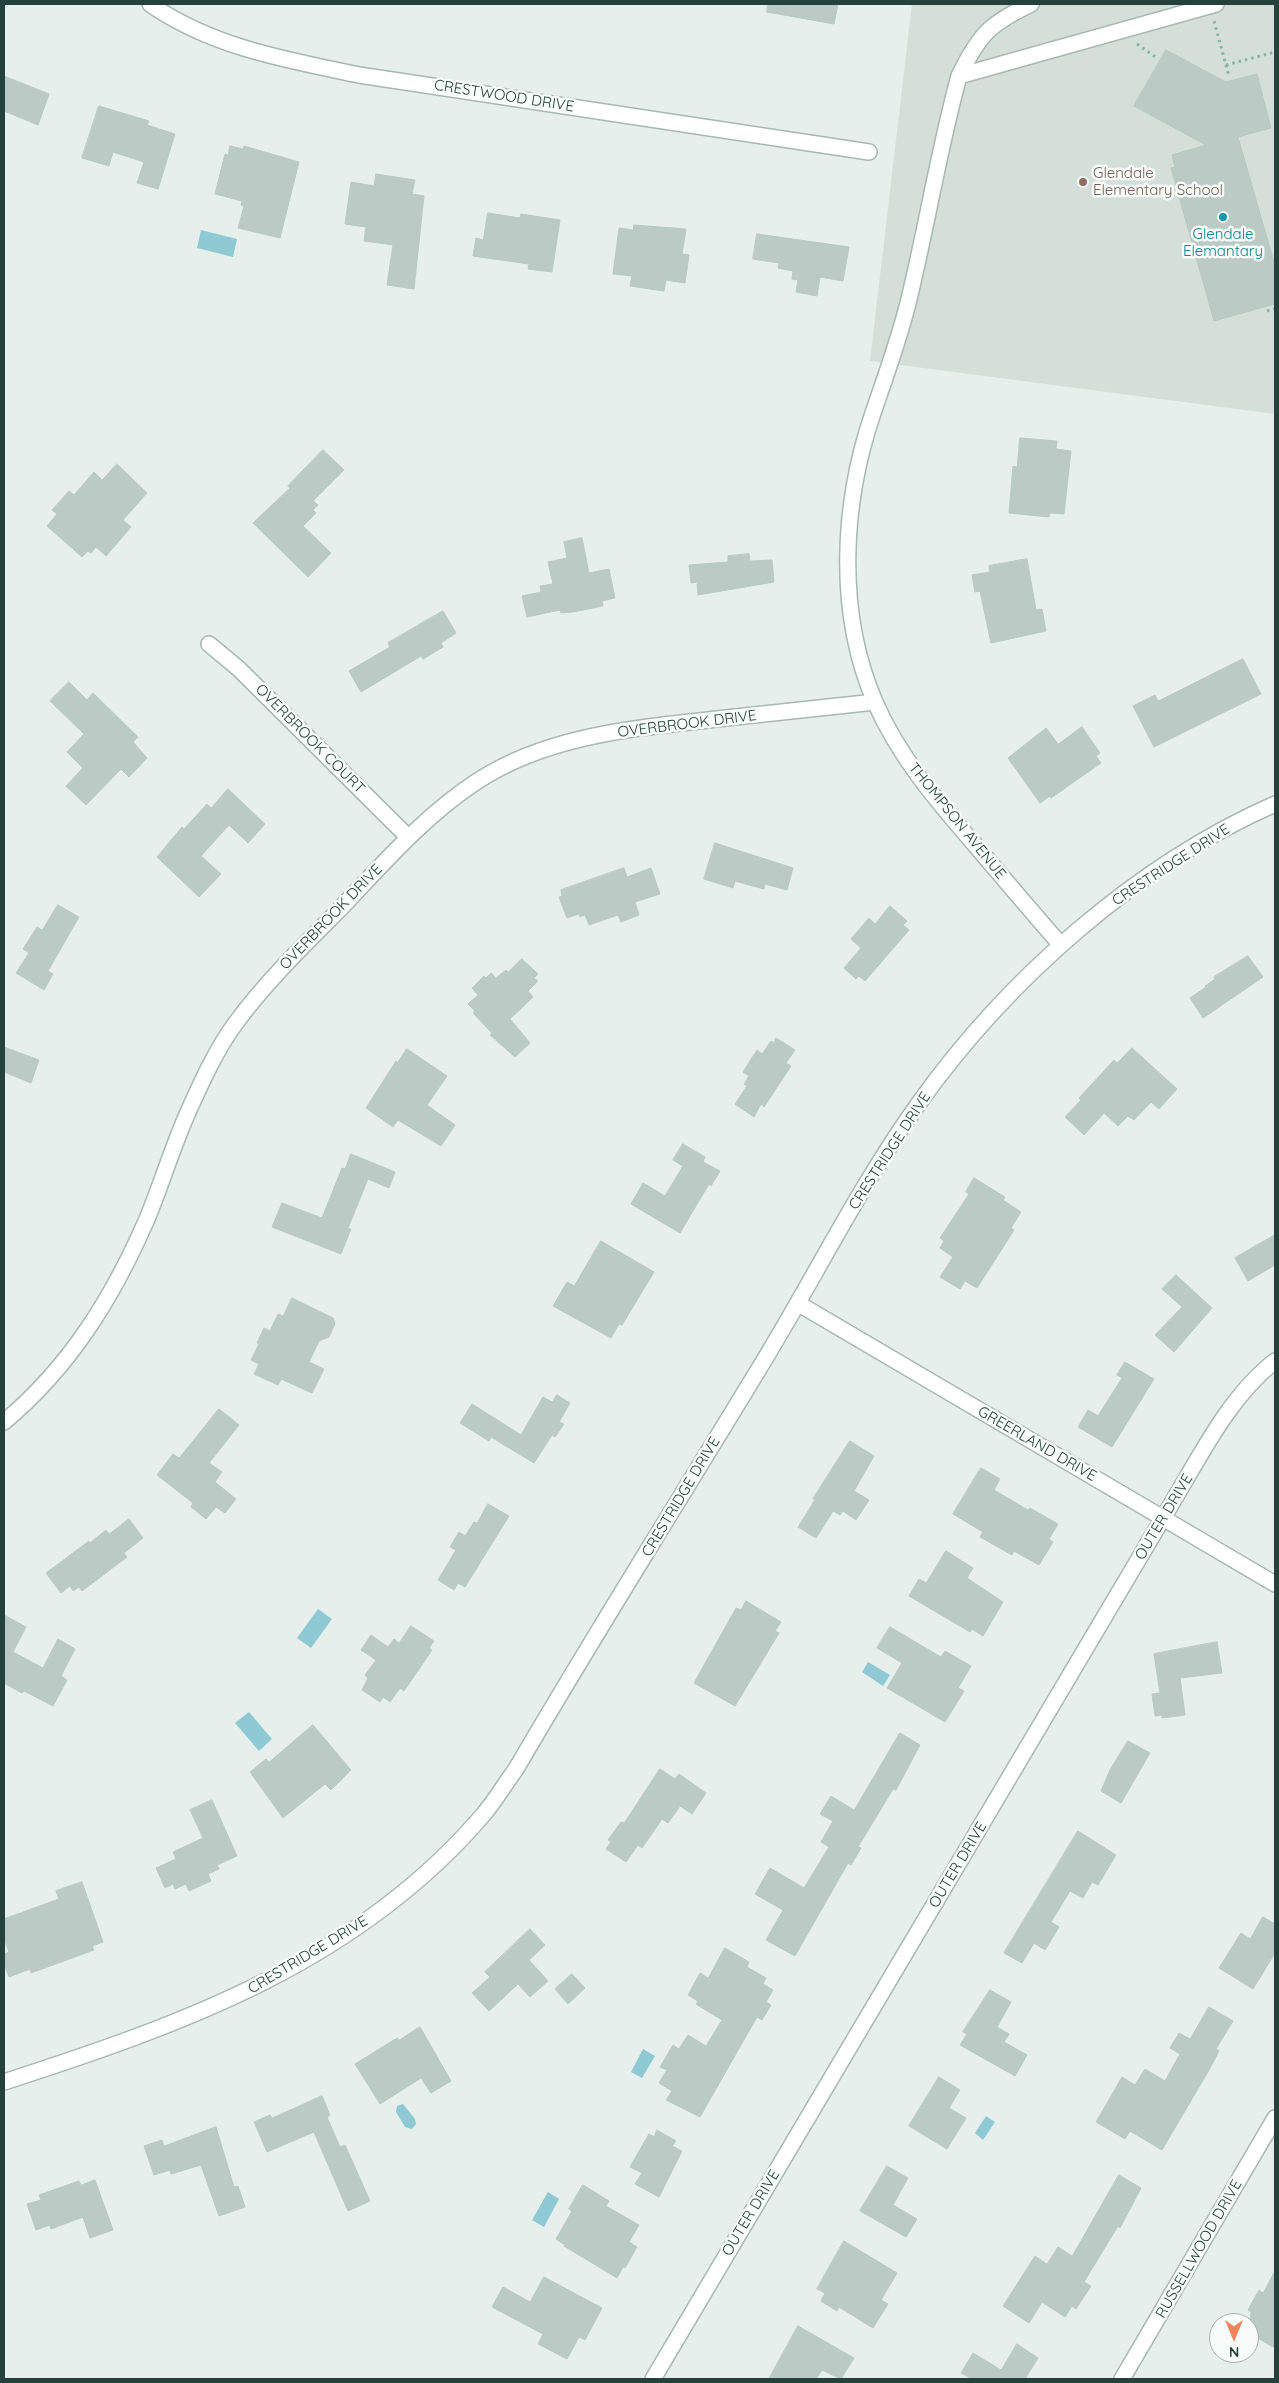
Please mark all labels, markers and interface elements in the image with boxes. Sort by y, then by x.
street label: CRESTWOOD DRIVE [433,76,575,116]
place label: Glendale Elementary School [1093,164,1223,199]
marker: Glendale Elementary School [1077,176,1089,188]
marker: Glendale Elemantary [1217,211,1229,223]
place label: Glendale Elemantary [1183,225,1263,260]
street label: OVERBROOK COURT [251,680,369,798]
street label: OVERBROOK DRIVE [617,707,757,741]
street label: THOMPSON AVENUE [905,759,1009,883]
street label: CRESTRIDGE DRIVE [1109,820,1233,910]
street label: OVERBROOK DRIVE [276,860,386,974]
street label: CRESTRIDGE DRIVE [845,1089,935,1213]
street label: GREERLAND DRIVE [974,1403,1100,1485]
street label: CRESTRIDGE DRIVE [638,1434,724,1560]
street label: OUTER DRIVE [1131,1471,1197,1563]
street label: OUTER DRIVE [925,1819,991,1911]
street label: CRESTRIDGE DRIVE [245,1912,371,1998]
street label: OUTER DRIVE [718,2167,784,2259]
street label: RUSSELLWOOD DRIVE [1152,2177,1246,2321]
north arrow [1209,2313,1259,2363]
text: N [1229,2343,1239,2361]

